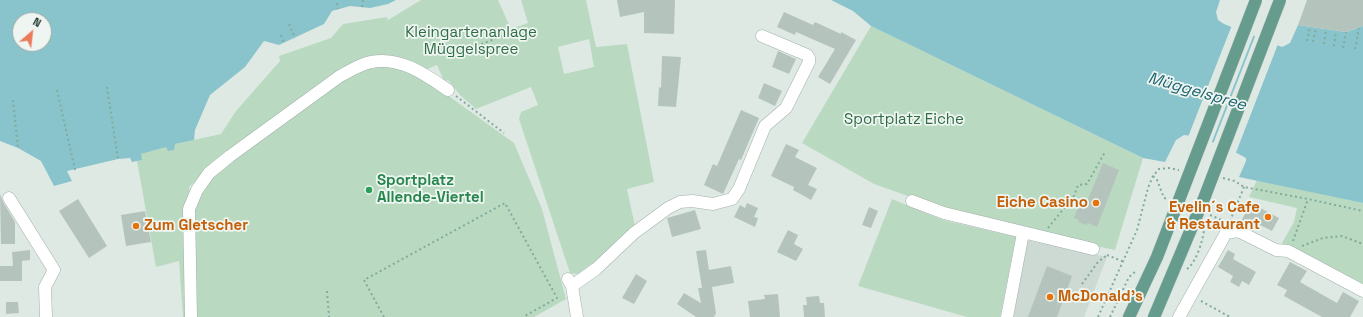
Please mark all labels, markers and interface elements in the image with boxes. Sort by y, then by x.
north arrow [12,12,52,52]
text: N [31,14,44,30]
park label: Kleingartenanlage Müggelspree [405,24,537,59]
water label: Müggelspree [1146,69,1248,115]
park label: Sportplatz Eiche [844,111,964,129]
place label: Sportplatz Allende-Viertel [377,172,484,207]
marker: Sportplatz Allende-Viertel [364,185,374,195]
place label: Eiche Casino [997,194,1088,212]
marker: Eiche Casino [1091,198,1101,208]
place label: Evelin´s Cafe & Restaurant [1167,199,1260,234]
marker: Evelin´s Cafe & Restaurant [1263,212,1273,222]
place label: Zum Gletscher [144,217,248,235]
marker: Zum Gletscher [131,221,141,231]
place label: McDonald's [1058,288,1143,306]
marker: McDonald's [1045,292,1055,302]

